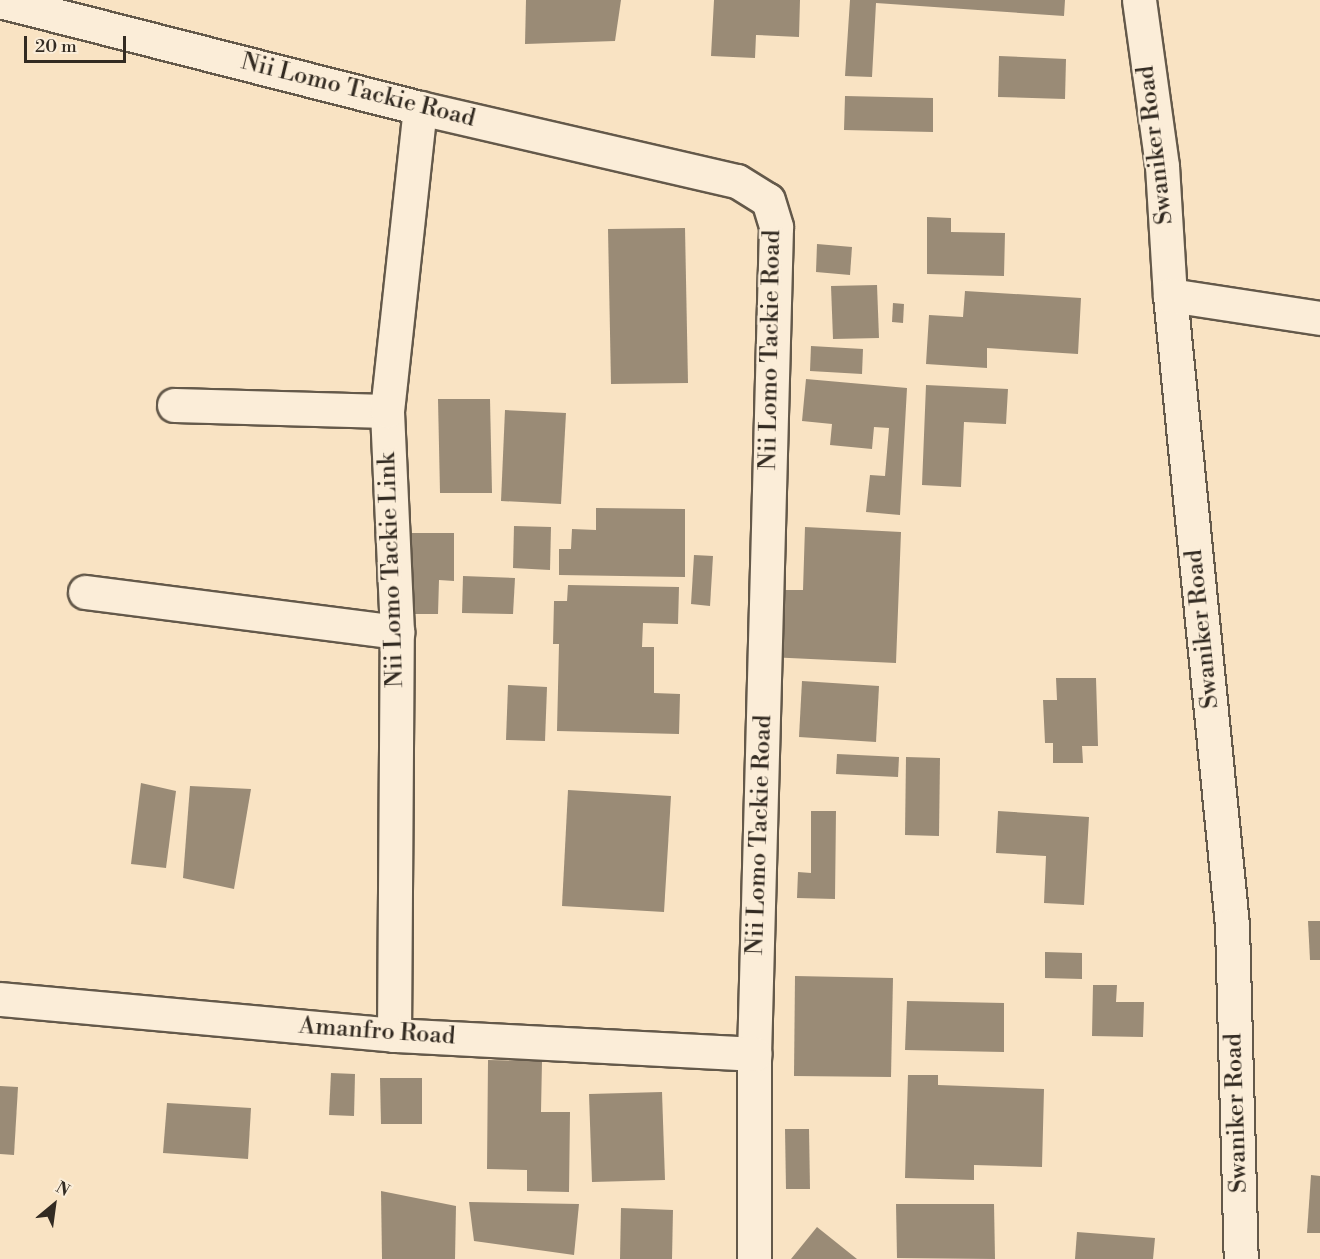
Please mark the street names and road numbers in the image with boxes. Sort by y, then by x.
street label: Nii Lomo Tackie Road [238,48,478,134]
street label: Swaniker Road [1132,64,1180,226]
street label: Nii Lomo Tackie Road [755,230,787,470]
street label: Nii Lomo Tackie Link [374,452,410,688]
street label: Swaniker Road [1180,548,1226,710]
street label: Nii Lomo Tackie Road [741,714,779,956]
street label: Amanfro Road [298,1012,456,1052]
street label: Swaniker Road [1220,1033,1254,1193]

